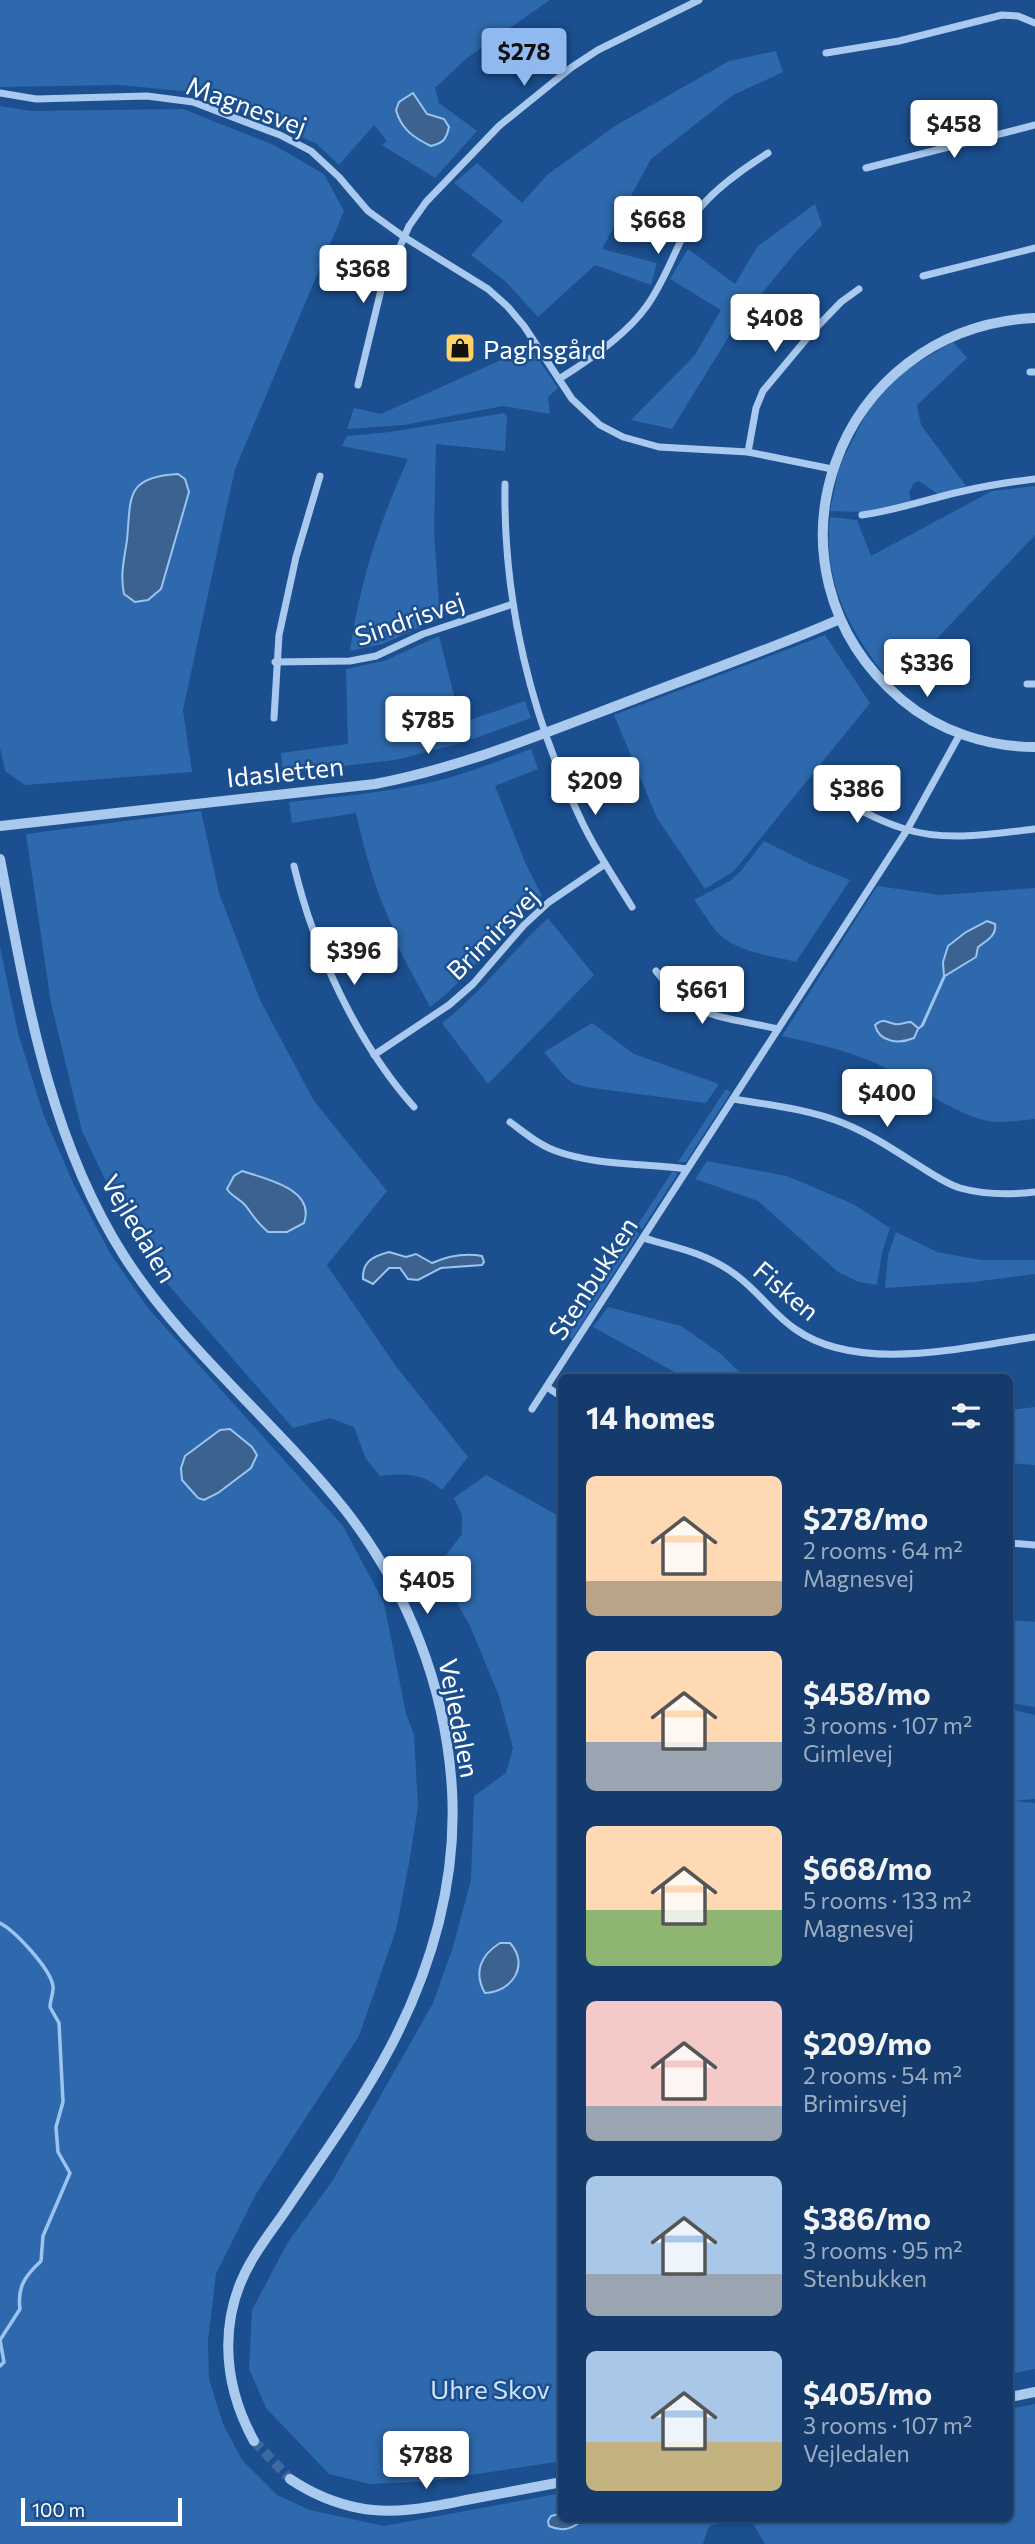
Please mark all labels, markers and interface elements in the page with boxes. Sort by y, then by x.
pin: $278 [483,28,565,88]
text: $278 [498,37,550,65]
street label: Magnesvej [183,69,311,141]
pin: $458 [913,100,995,160]
text: $458 [927,109,981,137]
pin: $668 [617,196,699,256]
text: $668 [630,205,686,233]
pin: $368 [322,246,404,305]
text: $368 [335,254,391,282]
pin: $408 [734,294,816,354]
text: $408 [747,303,803,331]
shop icon: Paghsgård [443,331,477,365]
place label: Paghsgård [483,333,606,364]
street label: Sindrisvej [350,585,468,651]
pin: $336 [886,640,968,699]
text: $336 [900,648,954,676]
pin: $785 [387,696,469,756]
text: $785 [401,705,455,733]
street label: Idasletten [225,749,345,793]
pin: $209 [554,758,636,817]
text: $209 [567,766,623,794]
pin: $386 [816,766,898,825]
text: $386 [829,774,885,802]
street label: Brimirsvej [439,880,545,986]
pin: $396 [313,928,395,987]
text: $396 [327,936,382,964]
pin: $661 [661,967,743,1026]
text: $661 [676,975,728,1003]
pin: $400 [846,1070,928,1129]
text: $400 [858,1078,916,1106]
street label: Vejledalen [96,1168,184,1288]
street label: Stenbukken [541,1211,643,1345]
street label: Fisken [748,1254,826,1326]
icon: filters [947,1397,985,1435]
text: 14 homes [586,1398,715,1435]
text: $278/mo [803,1499,928,1536]
icon: home [642,1504,726,1588]
text: 2 rooms · 64 m² [803,1536,963,1564]
pin: $405 [386,1556,468,1616]
text: Magnesvej [803,1564,914,1592]
text: $405 [399,1565,455,1593]
street label: Vejledalen [433,1656,487,1780]
text: $458/mo [803,1674,931,1711]
icon: home [642,1679,726,1763]
text: 3 rooms · 107 m² [803,1711,972,1739]
text: Gimlevej [803,1739,893,1767]
text: $668/mo [803,1849,932,1886]
icon: home [642,1854,726,1938]
text: 5 rooms · 133 m² [803,1886,971,1914]
text: Magnesvej [803,1914,914,1942]
text: $209/mo [803,2024,932,2061]
icon: home [642,2029,726,2113]
text: 2 rooms · 54 m² [803,2061,962,2089]
text: Brimirsvej [803,2089,907,2117]
text: $386/mo [803,2199,931,2236]
icon: home [642,2204,726,2288]
text: 3 rooms · 95 m² [803,2236,962,2264]
text: Stenbukken [803,2264,927,2292]
park label: Uhre Skov [430,2373,550,2404]
text: $405/mo [803,2374,932,2411]
icon: home [642,2379,726,2463]
text: 3 rooms · 107 m² [803,2411,972,2439]
pin: $788 [385,2432,467,2491]
text: Vejledalen [803,2439,910,2467]
text: $788 [399,2440,453,2468]
scale bar [21,2495,182,2527]
text: 100 m [32,2498,85,2521]

